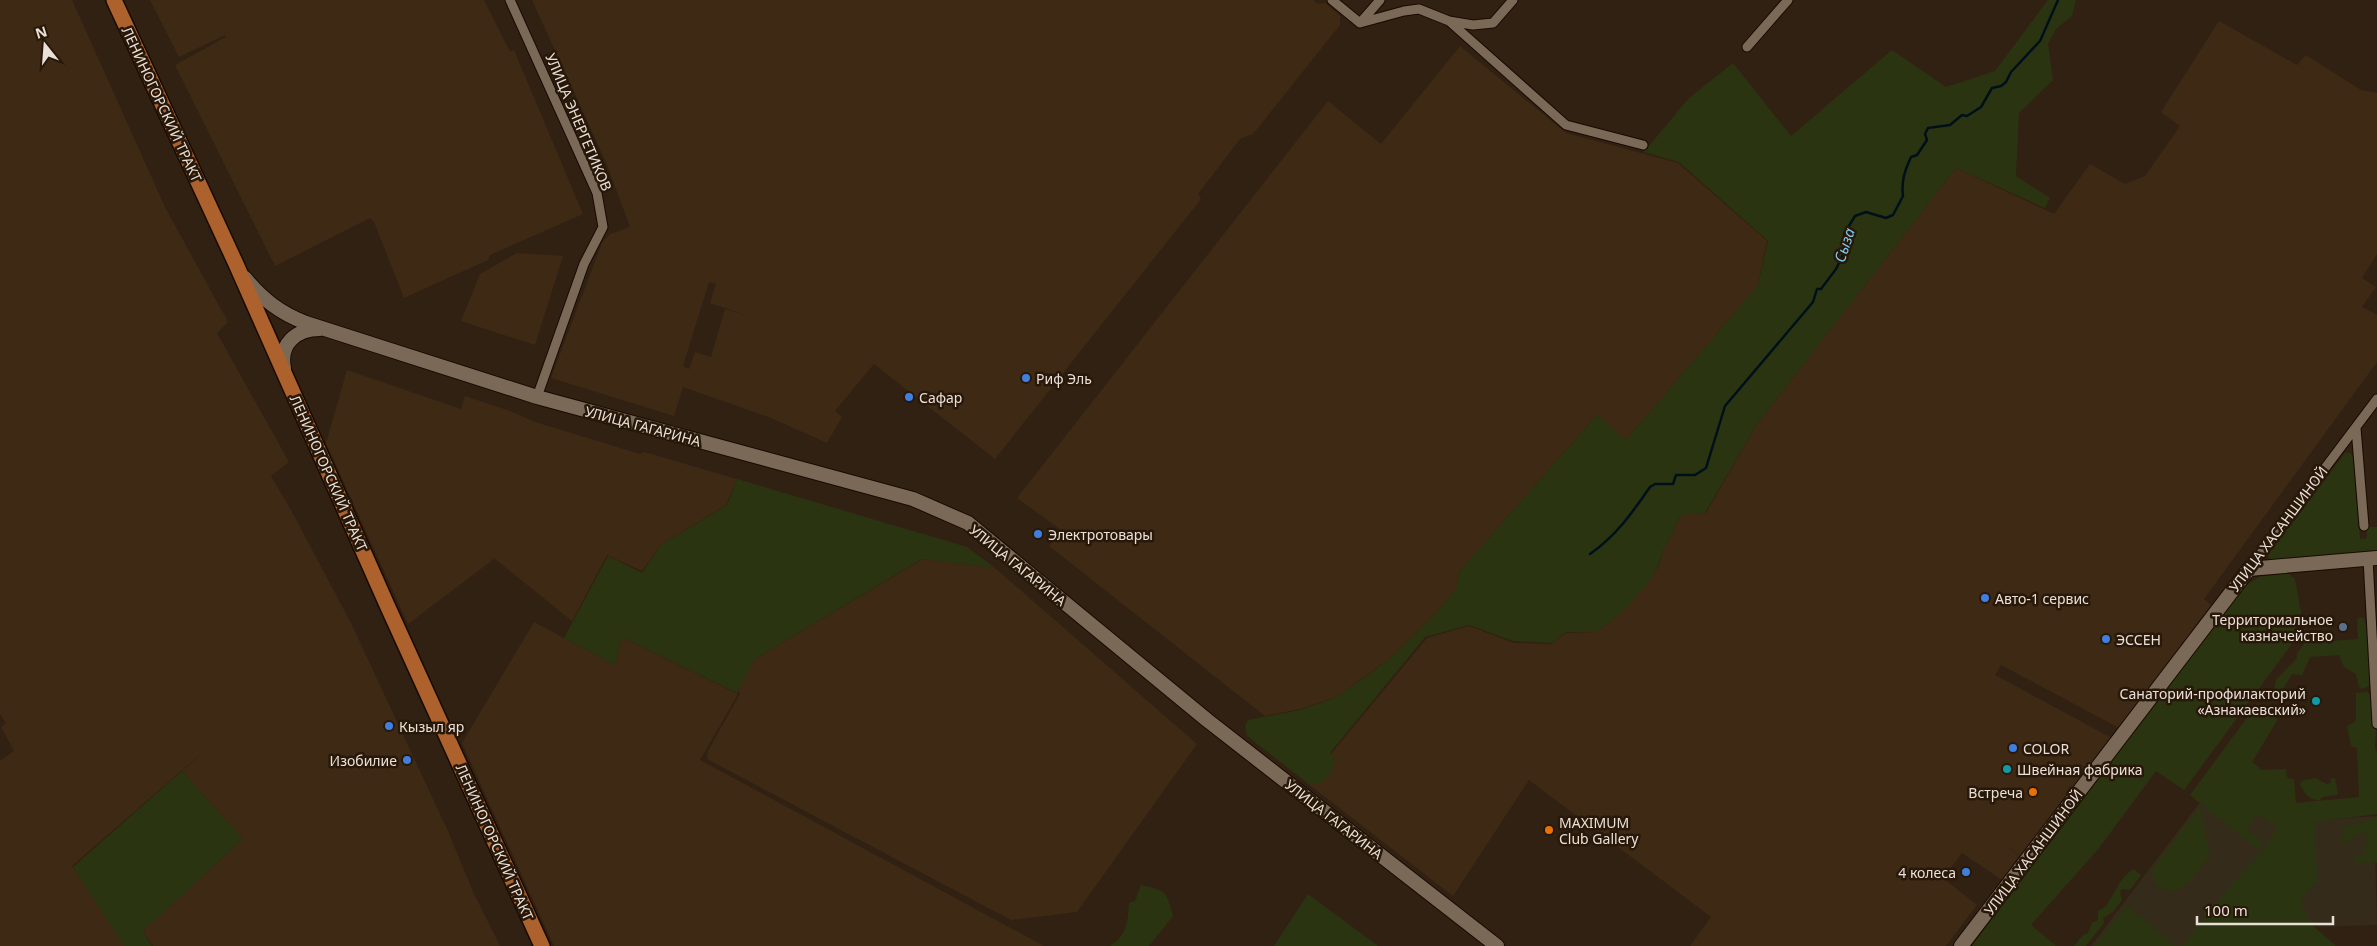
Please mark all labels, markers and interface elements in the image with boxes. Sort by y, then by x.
north arrow [20,20,70,70]
text: N [33,21,49,43]
street label: ЛЕНИНОГОРСКИЙ ТРАКТ [118,23,206,185]
street label: УЛИЦА ЭНЕРГЕТИКОВ [541,50,617,194]
water label: Сыза [1829,225,1859,265]
place label: Риф Эль [1036,369,1092,388]
marker: Риф Эль [1020,372,1032,384]
place label: Сафар [919,388,962,407]
marker: Сафар [903,391,915,403]
street label: ЛЕНИНОГОРСКИЙ ТРАКТ [286,392,372,554]
street label: УЛИЦА ГАГАРИНА [583,401,703,451]
street label: УЛИЦА ХАСАНШИНОЙ [2225,462,2331,596]
street label: УЛИЦА ГАГАРИНА [966,520,1070,610]
place label: Электротовары [1048,525,1153,544]
marker: Электротовары [1032,528,1044,540]
place label: Авто-1 сервис [1995,589,2089,608]
marker: Авто-1 сервис [1979,592,1991,604]
place label: Территориальное казначейство [2212,610,2333,645]
marker: Территориальное казначейство [2337,621,2349,633]
place label: ЭССЕН [2116,630,2161,649]
marker: ЭССЕН [2100,633,2112,645]
place label: Санаторий-профилакторий «Азнакаевский» [2120,684,2306,719]
marker: Санаторий-профилакторий «Азнакаевский» [2310,695,2322,707]
place label: Кызыл яр [399,717,464,736]
marker: Кызыл яр [383,720,395,732]
place label: COLOR [2023,739,2069,758]
marker: COLOR [2007,742,2019,754]
place label: Изобилие [330,751,397,770]
marker: Изобилие [401,754,413,766]
place label: Швейная фабрика [2017,760,2143,779]
street label: ЛЕНИНОГОРСКИЙ ТРАКТ [452,761,538,923]
marker: Швейная фабрика [2001,763,2013,775]
street label: УЛИЦА ГАГАРИНА [1281,775,1387,863]
place label: Встреча [1968,783,2023,802]
street label: УЛИЦА ХАСАНШИНОЙ [1980,785,2086,919]
marker: Встреча [2027,786,2039,798]
place label: MAXIMUM Club Gallery [1559,813,1639,848]
marker: MAXIMUM Club Gallery [1543,824,1555,836]
place label: 4 колеса [1898,863,1956,882]
marker: 4 колеса [1960,866,1972,878]
scale bar [2197,894,2333,926]
text: 100 m [2204,900,2248,920]

